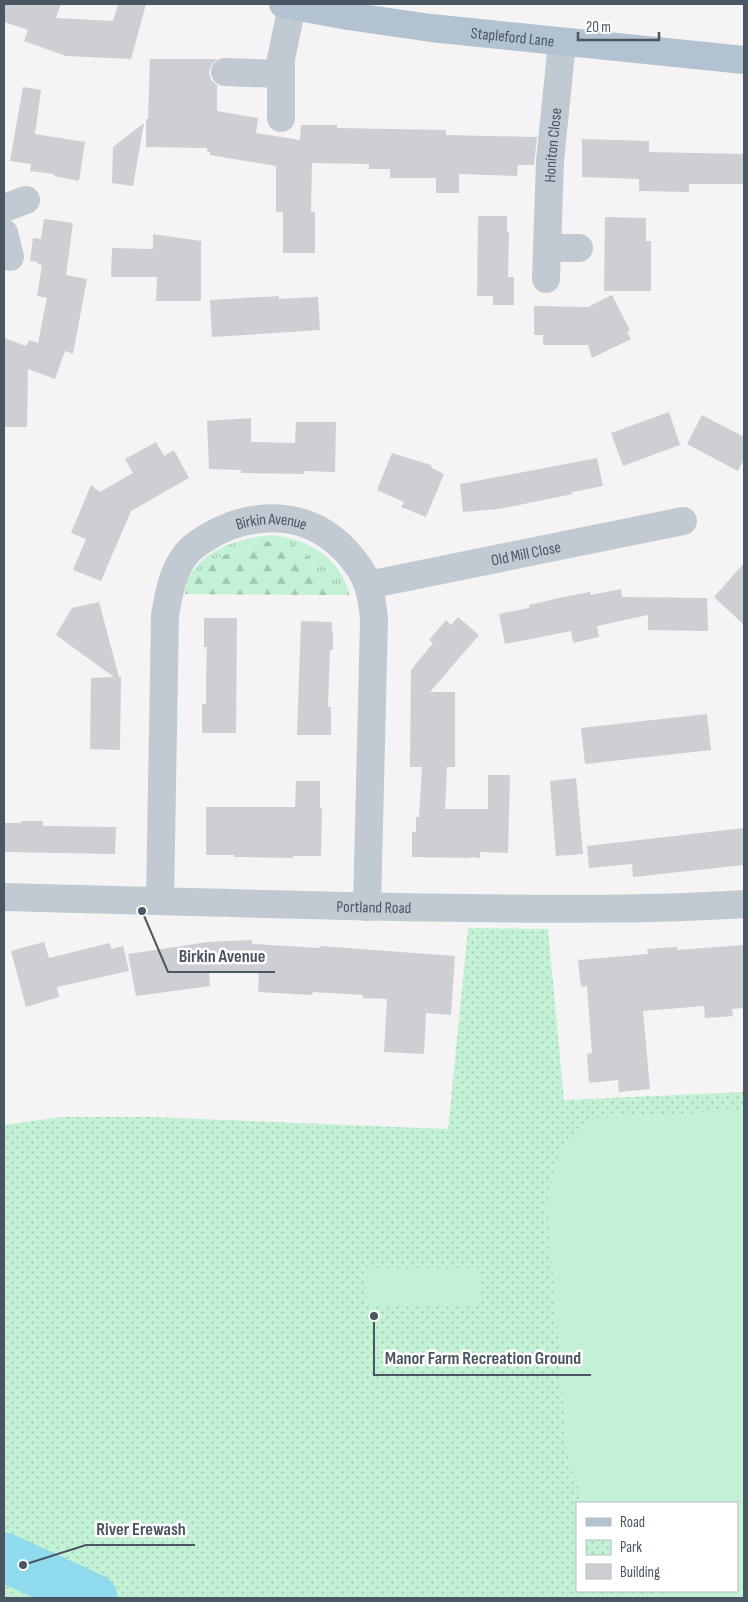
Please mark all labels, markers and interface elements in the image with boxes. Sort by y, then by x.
scale bar [578,10,659,42]
text: 20 m [586,18,611,37]
street label: Stapleford Lane [470,24,555,52]
street label: Honiton Close [541,107,566,183]
street label: Birkin Avenue [234,510,309,535]
street label: Old Mill Close [490,538,563,571]
street label: Portland Road [336,898,412,918]
callout: Birkin Avenue [168,939,275,972]
text: Birkin Avenue [179,946,265,967]
callout: Manor Farm Recreation Ground [374,1342,591,1375]
text: Manor Farm Recreation Ground [385,1348,581,1369]
legend [576,1502,738,1592]
callout: River Erewash [86,1512,195,1545]
text: Road [620,1513,645,1532]
text: River Erewash [96,1519,186,1540]
text: Park [620,1538,642,1557]
text: Building [620,1563,660,1582]

